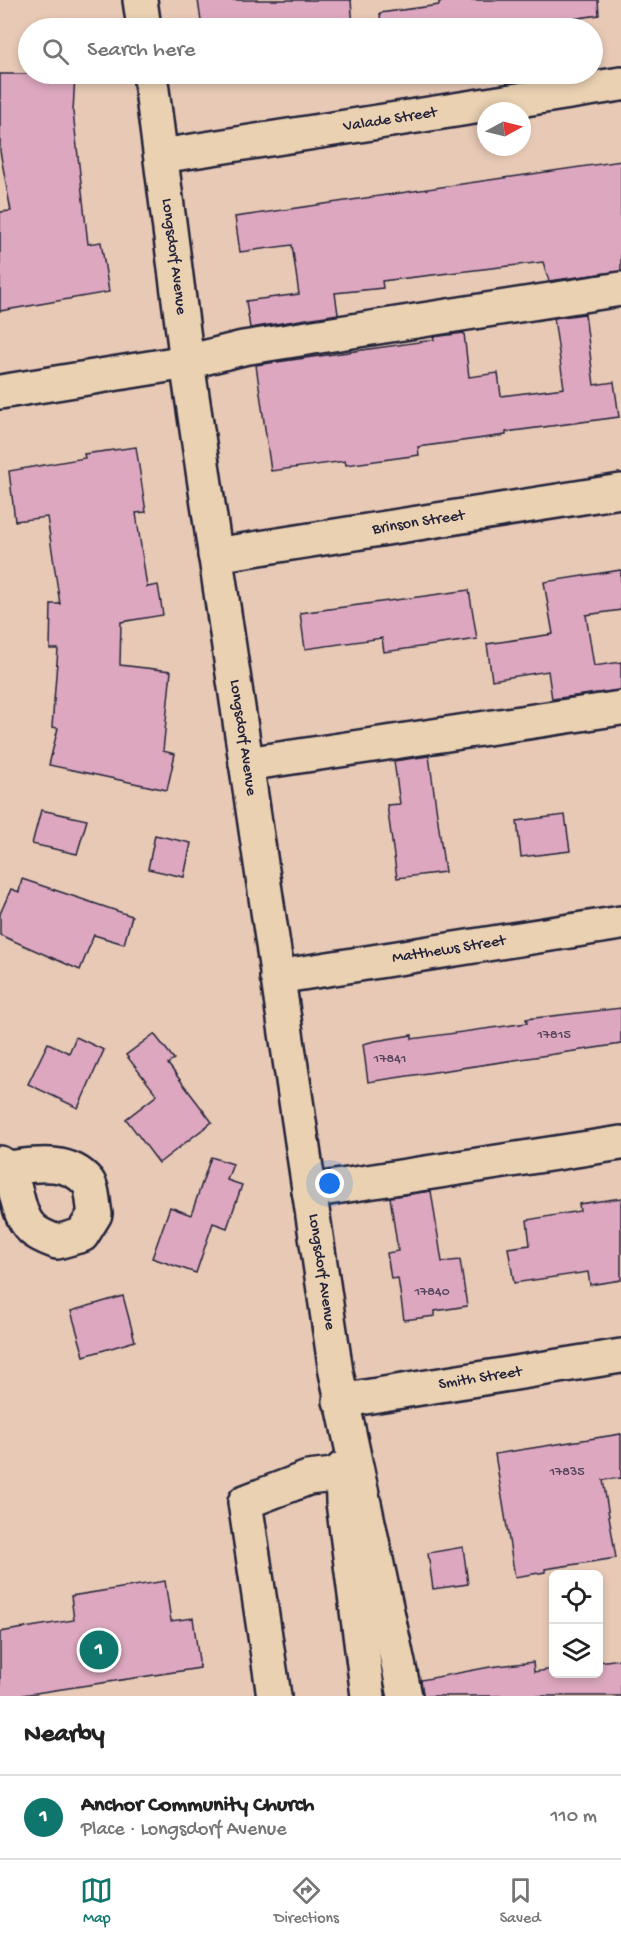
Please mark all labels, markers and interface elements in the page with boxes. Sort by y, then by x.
search box [18,18,603,84]
icon: search [39,35,72,68]
text: Search here [87,38,195,64]
north arrow [477,102,531,156]
street label: Valade Street [341,103,440,137]
street label: Longsdorf Avenue [157,197,190,316]
street label: Brinson Street [370,506,467,540]
street label: Longsdorf Avenue [224,678,260,798]
street label: Matthews Street [391,932,508,968]
house number: 17815 [536,1027,571,1044]
house number: 17841 [373,1051,406,1068]
your location [315,1169,344,1198]
street label: Longsdorf Avenue [303,1213,339,1332]
house number: 17840 [413,1284,450,1301]
street label: Smith Street [437,1362,525,1395]
house number: 17835 [548,1464,585,1481]
map controls [549,1570,603,1678]
button: locate [549,1570,603,1624]
button: layers [549,1624,603,1678]
pin: 1 [80,1628,118,1672]
text: Nearby [24,1720,105,1751]
text: Anchor Community Church [81,1793,314,1819]
text: 1 [39,1806,48,1829]
text: 110 m [551,1806,597,1829]
text: Place · Longsdorf Avenue [81,1819,287,1842]
tab: Map [80,1874,113,1929]
tab: Directions [274,1874,339,1929]
tab: Saved [500,1874,541,1929]

